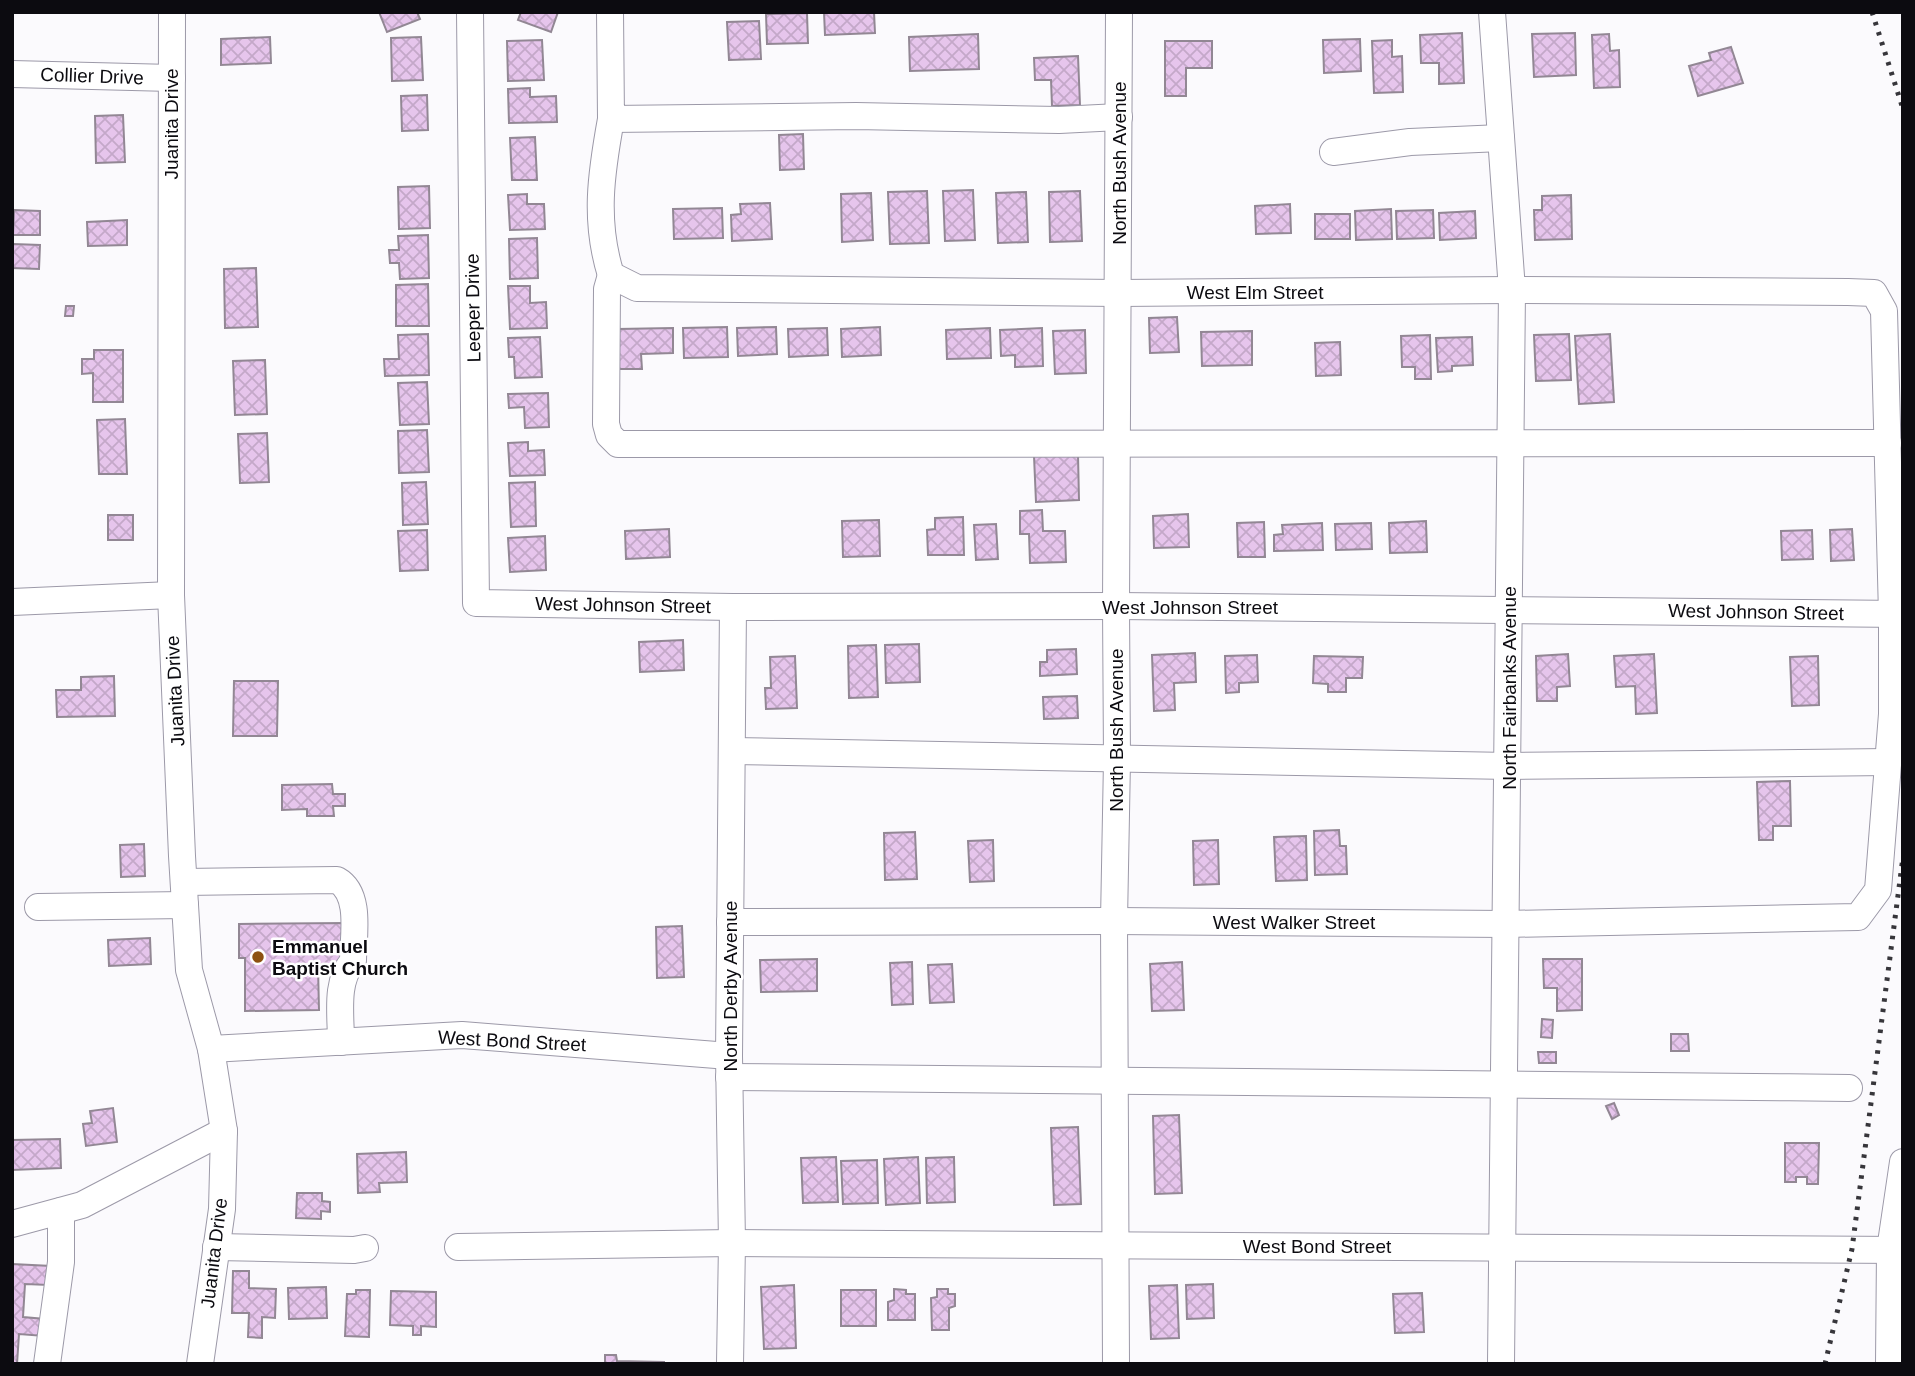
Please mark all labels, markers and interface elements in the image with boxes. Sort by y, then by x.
street label: Collier Drive [40,64,144,88]
street label: Juanita Drive [161,69,182,179]
street label: North Bush Avenue [1109,81,1130,245]
street label: Leeper Drive [462,253,484,363]
street label: West Elm Street [1187,282,1324,303]
street label: North Fairbanks Avenue [1499,586,1520,790]
street label: West Johnson Street [535,593,712,617]
street label: West Johnson Street [1102,597,1279,618]
street label: West Johnson Street [1668,600,1845,624]
street label: Juanita Drive [162,635,188,747]
street label: North Bush Avenue [1106,648,1127,812]
street label: North Derby Avenue [720,901,741,1071]
street label: West Walker Street [1213,912,1376,933]
place label: Emmanuel Baptist Church [272,936,408,979]
marker: Emmanuel Baptist Church [250,949,266,965]
street label: West Bond Street [437,1027,587,1055]
street label: Juanita Drive [197,1197,231,1309]
street label: West Bond Street [1243,1236,1392,1257]

